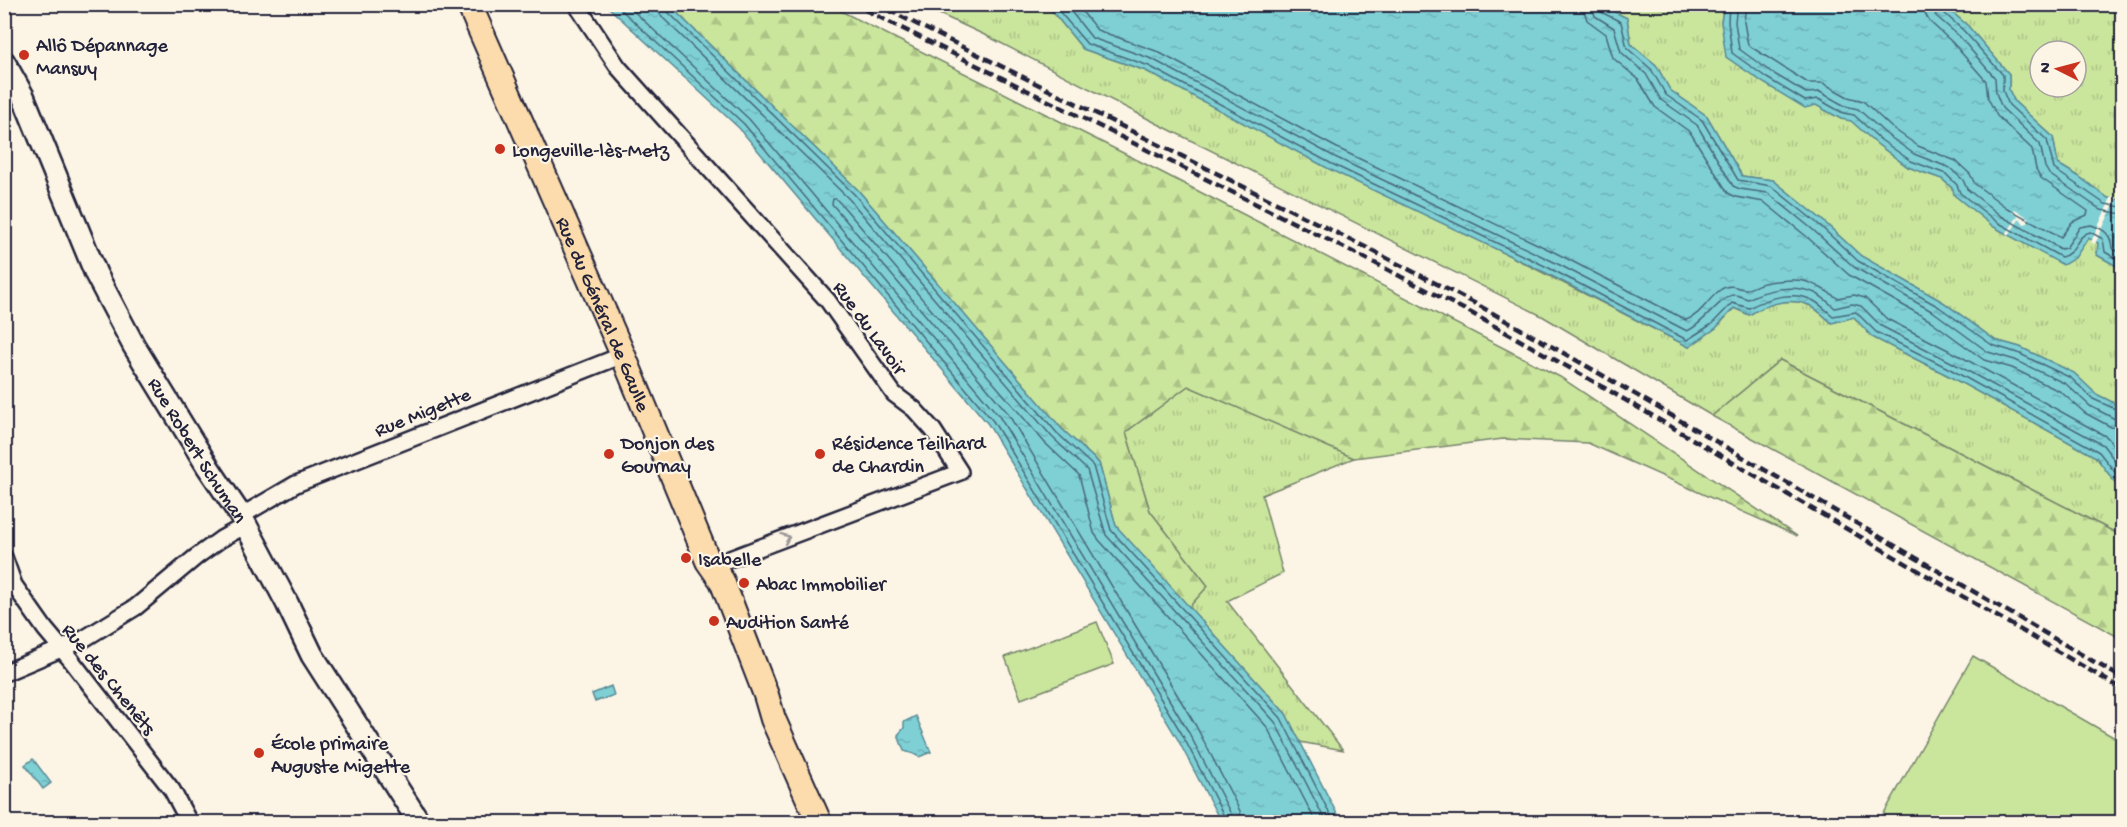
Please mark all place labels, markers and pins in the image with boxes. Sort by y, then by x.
place label: Allô Dépannage Mansuy [36,36,169,82]
marker: Allô Dépannage Mansuy [17,48,31,62]
place label: Longeville-lès-Metz [512,141,670,164]
marker: Longeville-lès-Metz [493,142,507,156]
place label: Donjon des Gournay [619,434,714,480]
place label: Résidence Teilhard de Chardin [832,434,988,480]
marker: Donjon des Gournay [602,447,616,461]
marker: Résidence Teilhard de Chardin [813,447,827,461]
place label: Isabelle [698,550,762,573]
marker: Isabelle [679,551,693,565]
place label: Abac Immobilier [756,575,888,598]
marker: Abac Immobilier [737,576,751,590]
place label: Audition Santé [726,613,849,636]
marker: Audition Santé [707,614,721,628]
place label: École primaire Auguste Migette [271,733,411,780]
marker: École primaire Auguste Migette [252,746,266,760]

